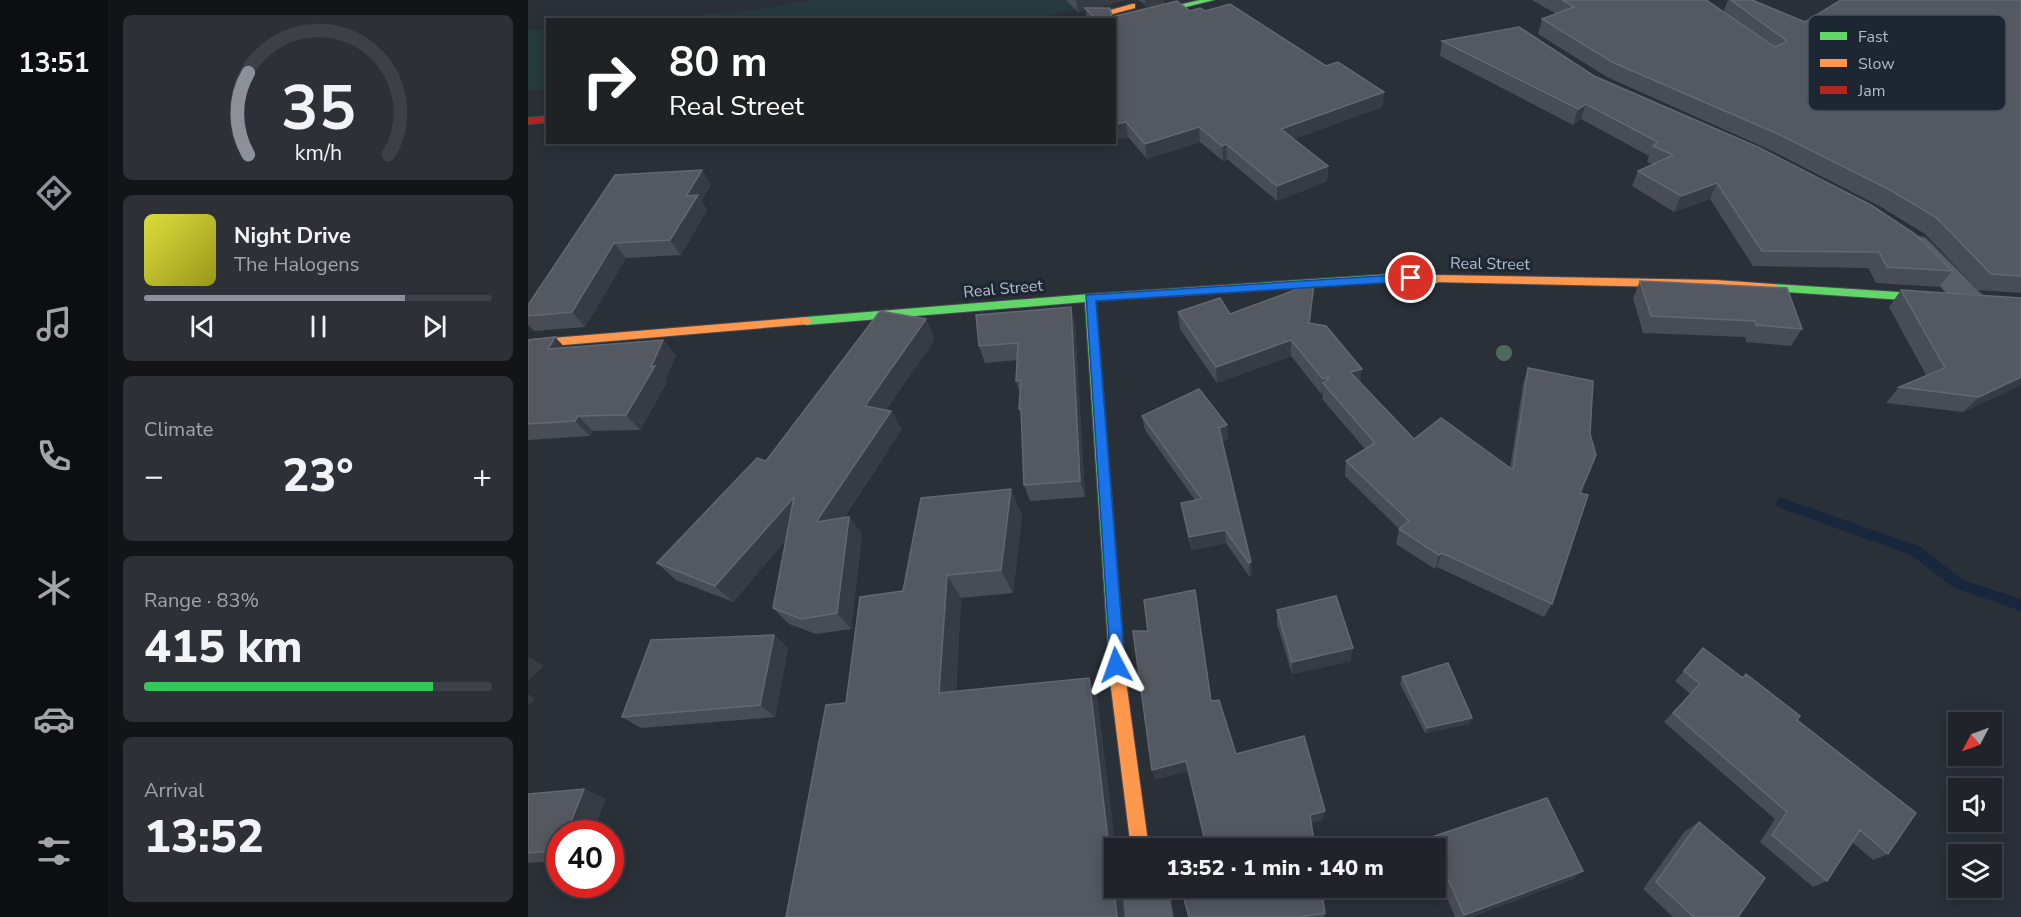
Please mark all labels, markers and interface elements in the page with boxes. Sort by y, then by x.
legend [1808,15,2006,111]
text: Fast [1858,26,1889,48]
text: 80 m [669,34,768,91]
icon: right [570,42,648,120]
text: 13:51 [18,45,90,82]
text: Slow [1858,53,1895,75]
text: 35 [281,66,355,151]
text: Jam [1857,80,1885,102]
text: Real Street [669,88,804,125]
text: km/h [294,138,342,168]
icon: directions [33,172,75,214]
text: Night Drive [234,221,351,251]
text: The Halogens [234,251,359,278]
pin [1385,252,1436,303]
street label: Real Street [1450,252,1531,276]
icon: arrive [1394,261,1427,294]
street label: Real Street [962,275,1044,303]
icon: music [33,303,75,345]
icon: previous [186,310,219,343]
icon: pause [302,310,335,343]
icon: next [418,310,451,343]
text: Climate [144,416,213,443]
icon: phone [33,435,75,477]
text: 23° [282,446,354,507]
text: − [144,454,164,499]
text: + [472,454,492,499]
icon: climate [33,567,75,609]
text: Range · 83% [144,587,259,614]
text: 415 km [144,617,303,678]
position arrow [1084,633,1148,697]
icon: car [33,698,75,740]
north arrow [1948,712,2002,766]
map controls [1948,712,2002,898]
text: Arrival [144,777,204,804]
button: sound [1948,778,2002,832]
text: 13:52 [144,807,264,868]
speed limit sign: 40 [546,820,624,898]
icon: filters [33,830,75,872]
button: layers [1948,844,2002,898]
text: 13:52 · 1 min · 140 m [1166,853,1384,883]

